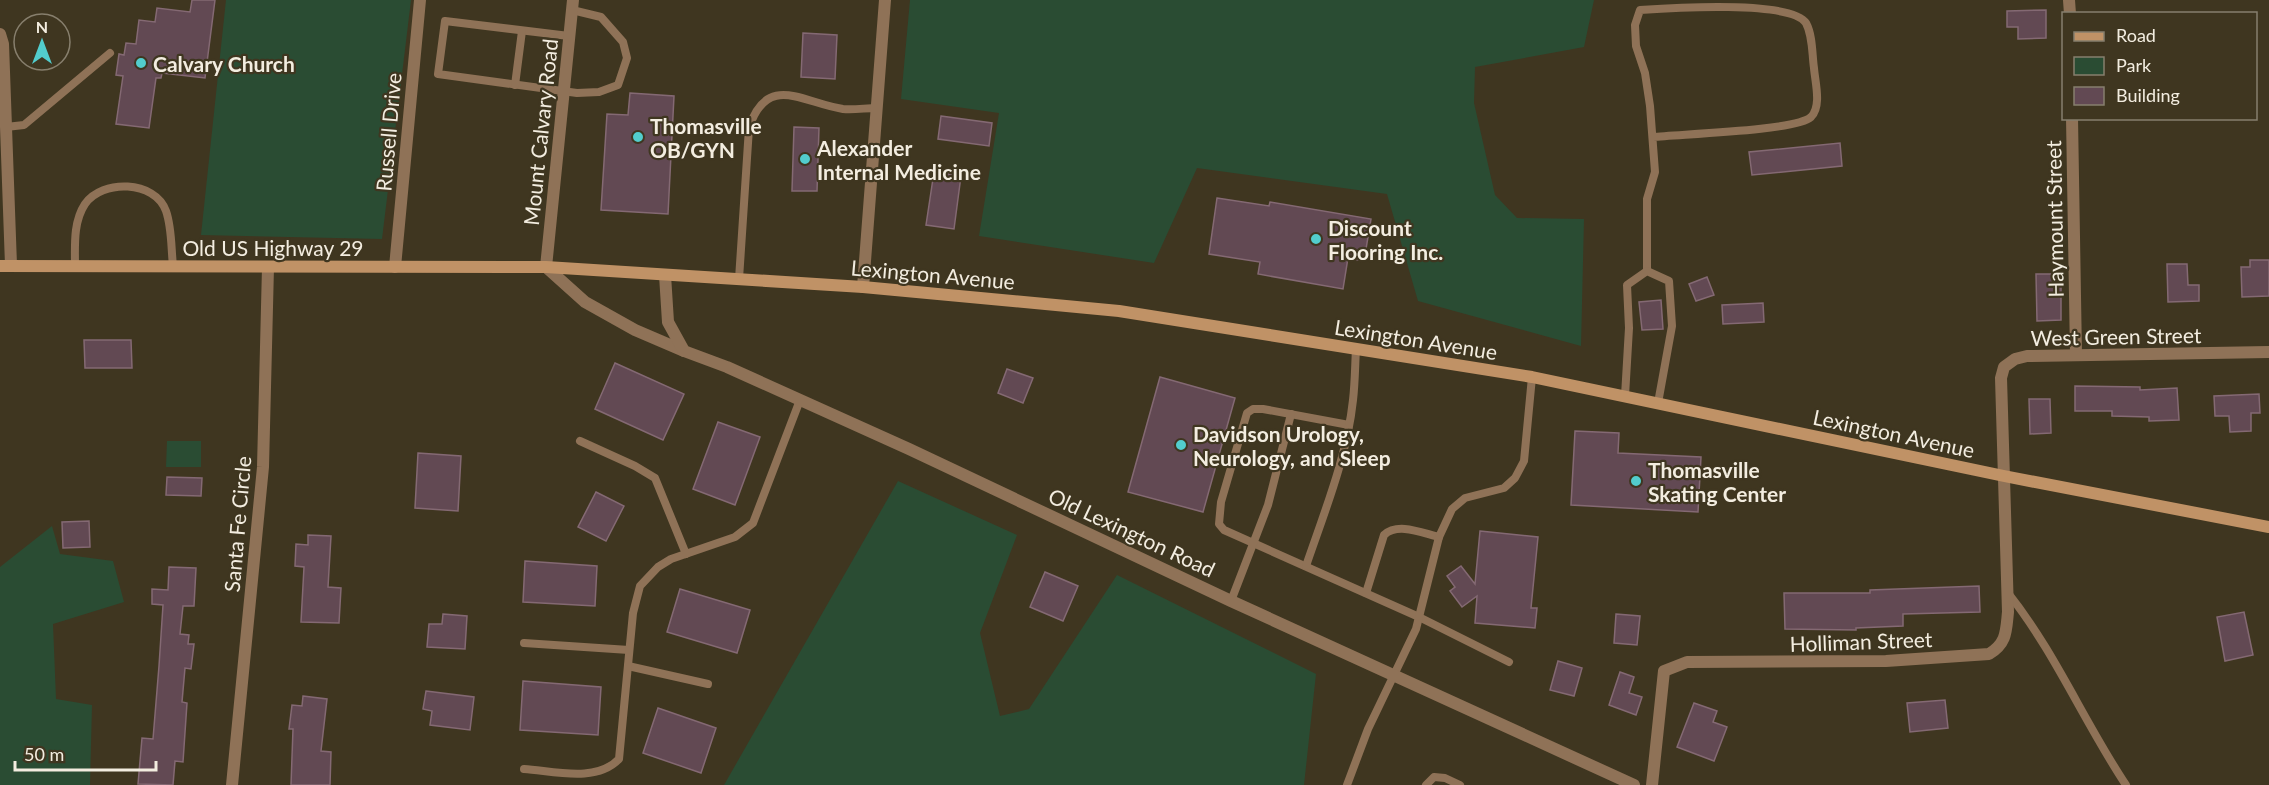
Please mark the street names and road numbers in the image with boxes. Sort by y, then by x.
street label: Mount Calvary Road [518,37,562,227]
street label: Russell Drive [370,72,406,192]
street label: Haymount Street [2040,140,2068,298]
street label: Old US Highway 29 [182,235,364,260]
street label: Lexington Avenue [850,254,1016,294]
street label: Lexington Avenue [1333,314,1499,364]
street label: West Green Street [2030,322,2202,350]
street label: Lexington Avenue [1811,404,1977,462]
street label: Santa Fe Circle [219,455,255,593]
street label: Old Lexington Road [1045,482,1219,582]
street label: Holliman Street [1789,626,1933,656]

